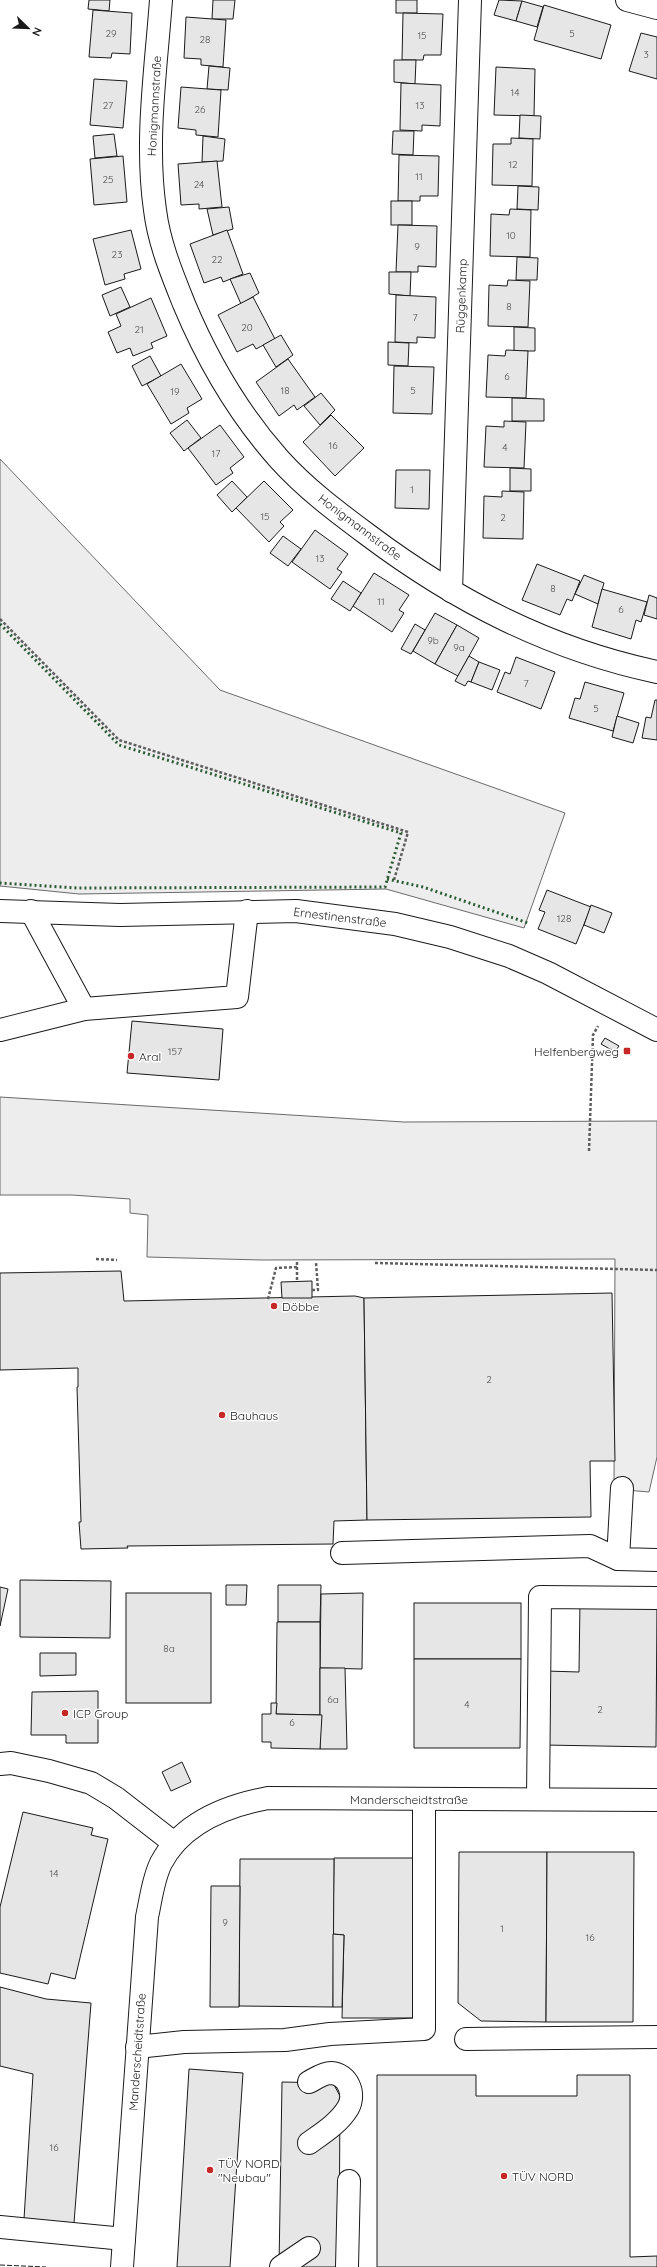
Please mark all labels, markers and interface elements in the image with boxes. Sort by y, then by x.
north arrow [8,8,48,48]
text: N [29,25,45,38]
house number: 29 [105,27,117,40]
house number: 5 [569,27,575,40]
house number: 15 [417,29,427,42]
house number: 28 [200,33,210,46]
house number: 3 [643,48,649,61]
street label: Honigmannstraße [144,55,164,157]
house number: 14 [511,86,519,99]
house number: 27 [103,99,113,112]
house number: 13 [416,99,424,112]
house number: 26 [195,103,206,116]
house number: 12 [508,158,518,171]
house number: 11 [415,170,423,183]
house number: 25 [103,173,114,186]
house number: 24 [194,178,204,191]
house number: 10 [506,229,516,242]
house number: 9 [414,240,420,253]
house number: 23 [112,248,122,261]
house number: 22 [211,253,223,266]
street label: Rüggenkamp [452,258,470,334]
house number: 8 [506,300,512,313]
house number: 7 [412,311,418,324]
house number: 20 [241,321,253,334]
house number: 21 [134,323,144,336]
house number: 6 [504,370,510,383]
house number: 18 [280,384,290,397]
house number: 5 [410,384,416,397]
house number: 19 [170,385,180,398]
house number: 16 [328,439,338,452]
house number: 4 [502,441,508,454]
house number: 17 [212,447,220,460]
house number: 1 [410,483,414,496]
street label: Honigmannstraße [315,491,405,563]
house number: 15 [260,510,270,523]
house number: 2 [500,511,506,524]
house number: 13 [316,552,324,565]
house number: 8 [550,582,556,595]
house number: 11 [377,595,385,608]
house number: 6 [618,603,624,616]
house number: 9b [427,634,439,647]
house number: 9a [453,641,465,654]
house number: 7 [523,677,529,690]
house number: 5 [593,702,599,715]
street label: Ernestinenstraße [293,904,388,930]
house number: 128 [557,912,571,925]
place label: Helfenbergweg [534,1044,619,1059]
house number: 157 [168,1045,182,1058]
marker: Helfenbergweg [622,1046,632,1056]
place label: Aral [139,1049,161,1064]
marker: Aral [126,1051,136,1061]
place label: Döbbe [282,1299,319,1314]
marker: Döbbe [269,1301,279,1311]
house number: 2 [486,1373,492,1386]
place label: Bauhaus [230,1408,279,1423]
marker: Bauhaus [217,1410,227,1420]
house number: 8a [163,1642,175,1655]
house number: 6a [327,1693,339,1706]
house number: 4 [464,1698,470,1711]
house number: 2 [597,1703,603,1716]
place label: ICP Group [73,1706,128,1721]
marker: ICP Group [60,1708,70,1718]
house number: 6 [289,1716,295,1729]
street label: Manderscheidtstraße [350,1792,468,1807]
house number: 14 [50,1867,58,1880]
house number: 9 [222,1916,228,1929]
house number: 1 [500,1922,504,1935]
house number: 16 [585,1931,595,1944]
street label: Manderscheidtstraße [125,1992,149,2111]
house number: 16 [49,2141,59,2154]
place label: TÜV NORD "Neubau" [218,2156,280,2185]
marker: TÜV NORD "Neubau" [205,2165,215,2175]
place label: TÜV NORD [512,2169,574,2184]
marker: TÜV NORD [499,2171,509,2181]

